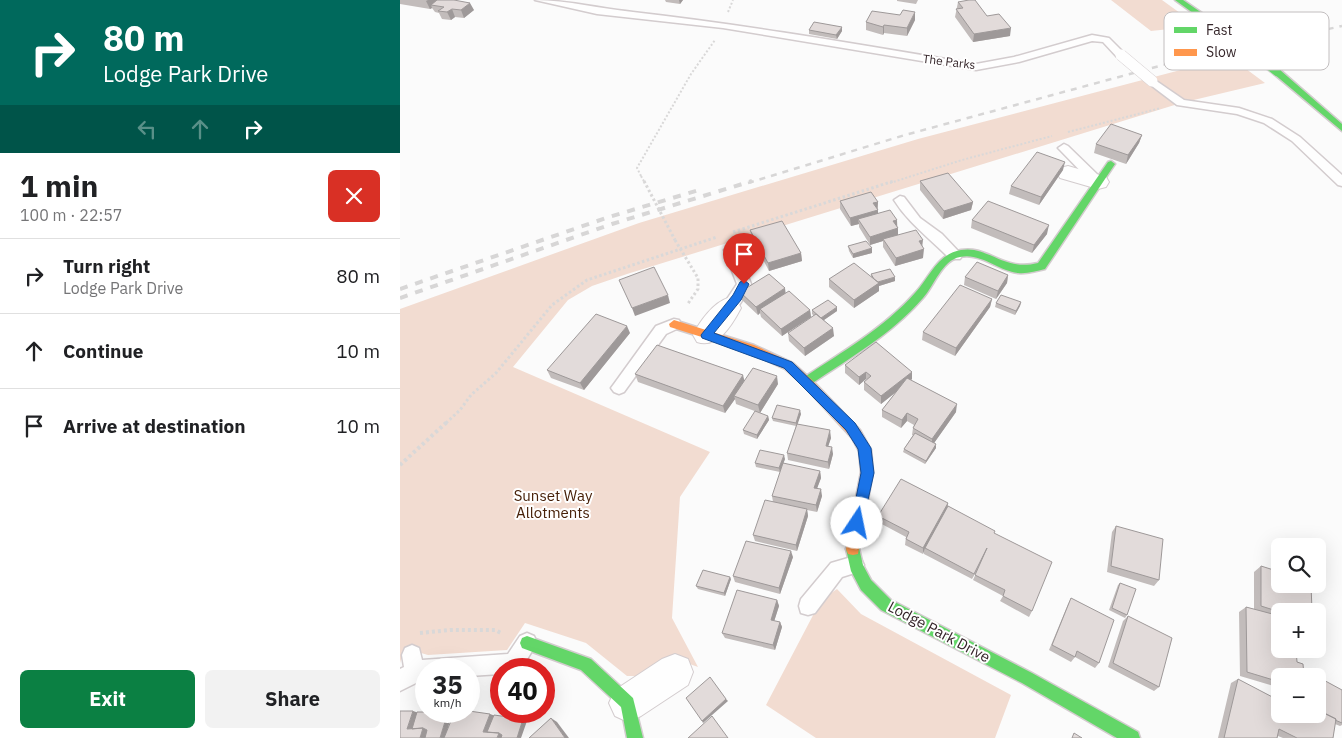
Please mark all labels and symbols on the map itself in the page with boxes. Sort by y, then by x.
legend [1164,12,1329,70]
text: Fast [1206,21,1232,39]
text: Slow [1206,43,1237,61]
street label: The Parks [922,51,976,72]
pin [723,233,765,284]
park label: Sunset Way Allotments [514,486,593,522]
position arrow [830,496,882,548]
street label: Lodge Park Drive [885,597,993,666]
speed limit sign: 40 [490,658,555,723]

